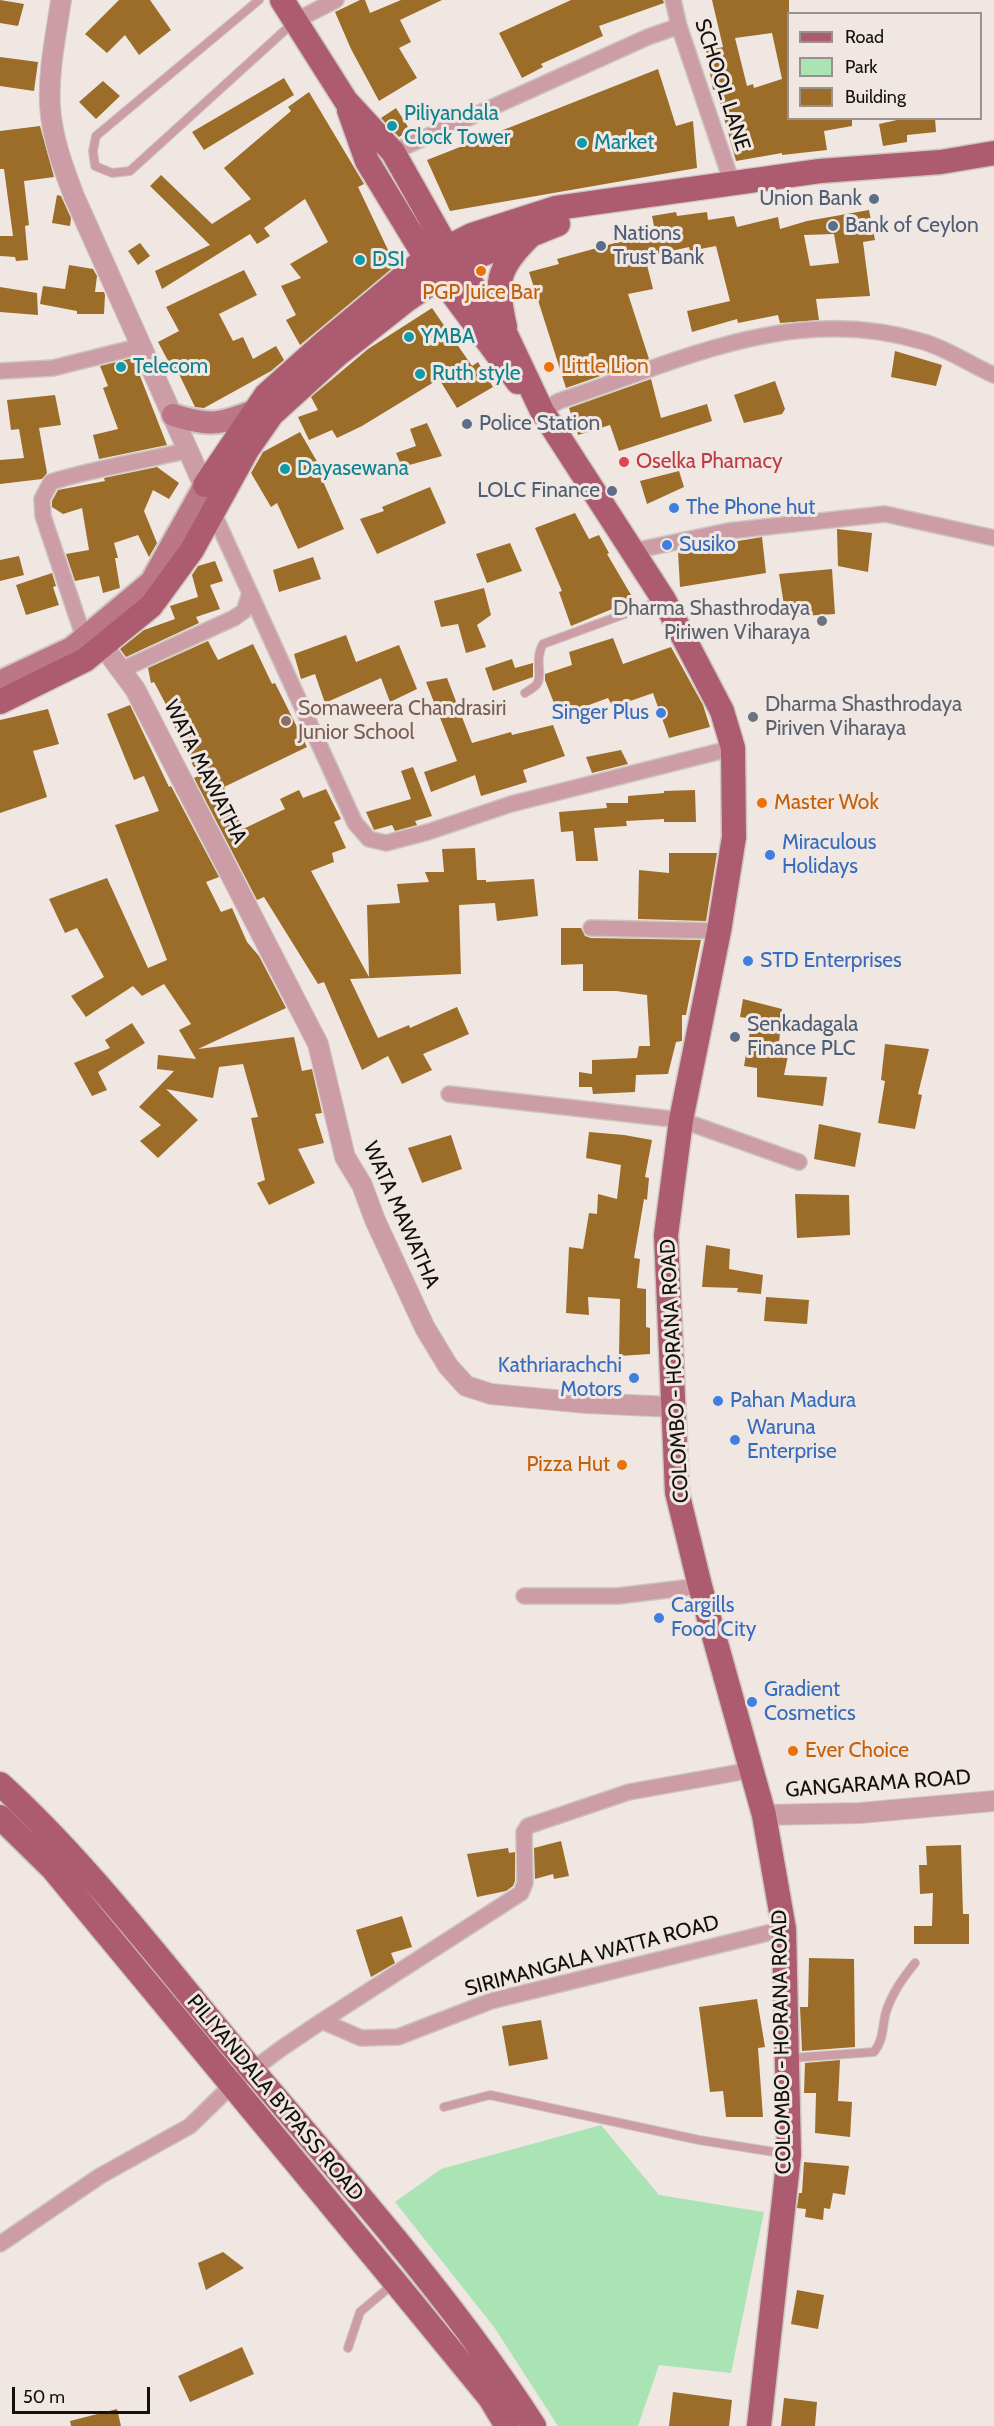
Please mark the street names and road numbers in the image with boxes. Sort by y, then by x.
street label: SCHOOL LANE [689,16,755,154]
street label: WATA MAWATHA [158,696,252,848]
street label: WATA MAWATHA [357,1138,445,1292]
street label: COLOMBO - HORANA ROAD [655,1238,695,1504]
street label: GANGARAMA ROAD [784,1765,972,1803]
street label: COLOMBO - HORANA ROAD [767,1909,797,2175]
street label: SIRIMANGALA WATTA ROAD [462,1910,722,2002]
street label: PILIYANDALA BYPASS ROAD [181,1990,369,2206]

